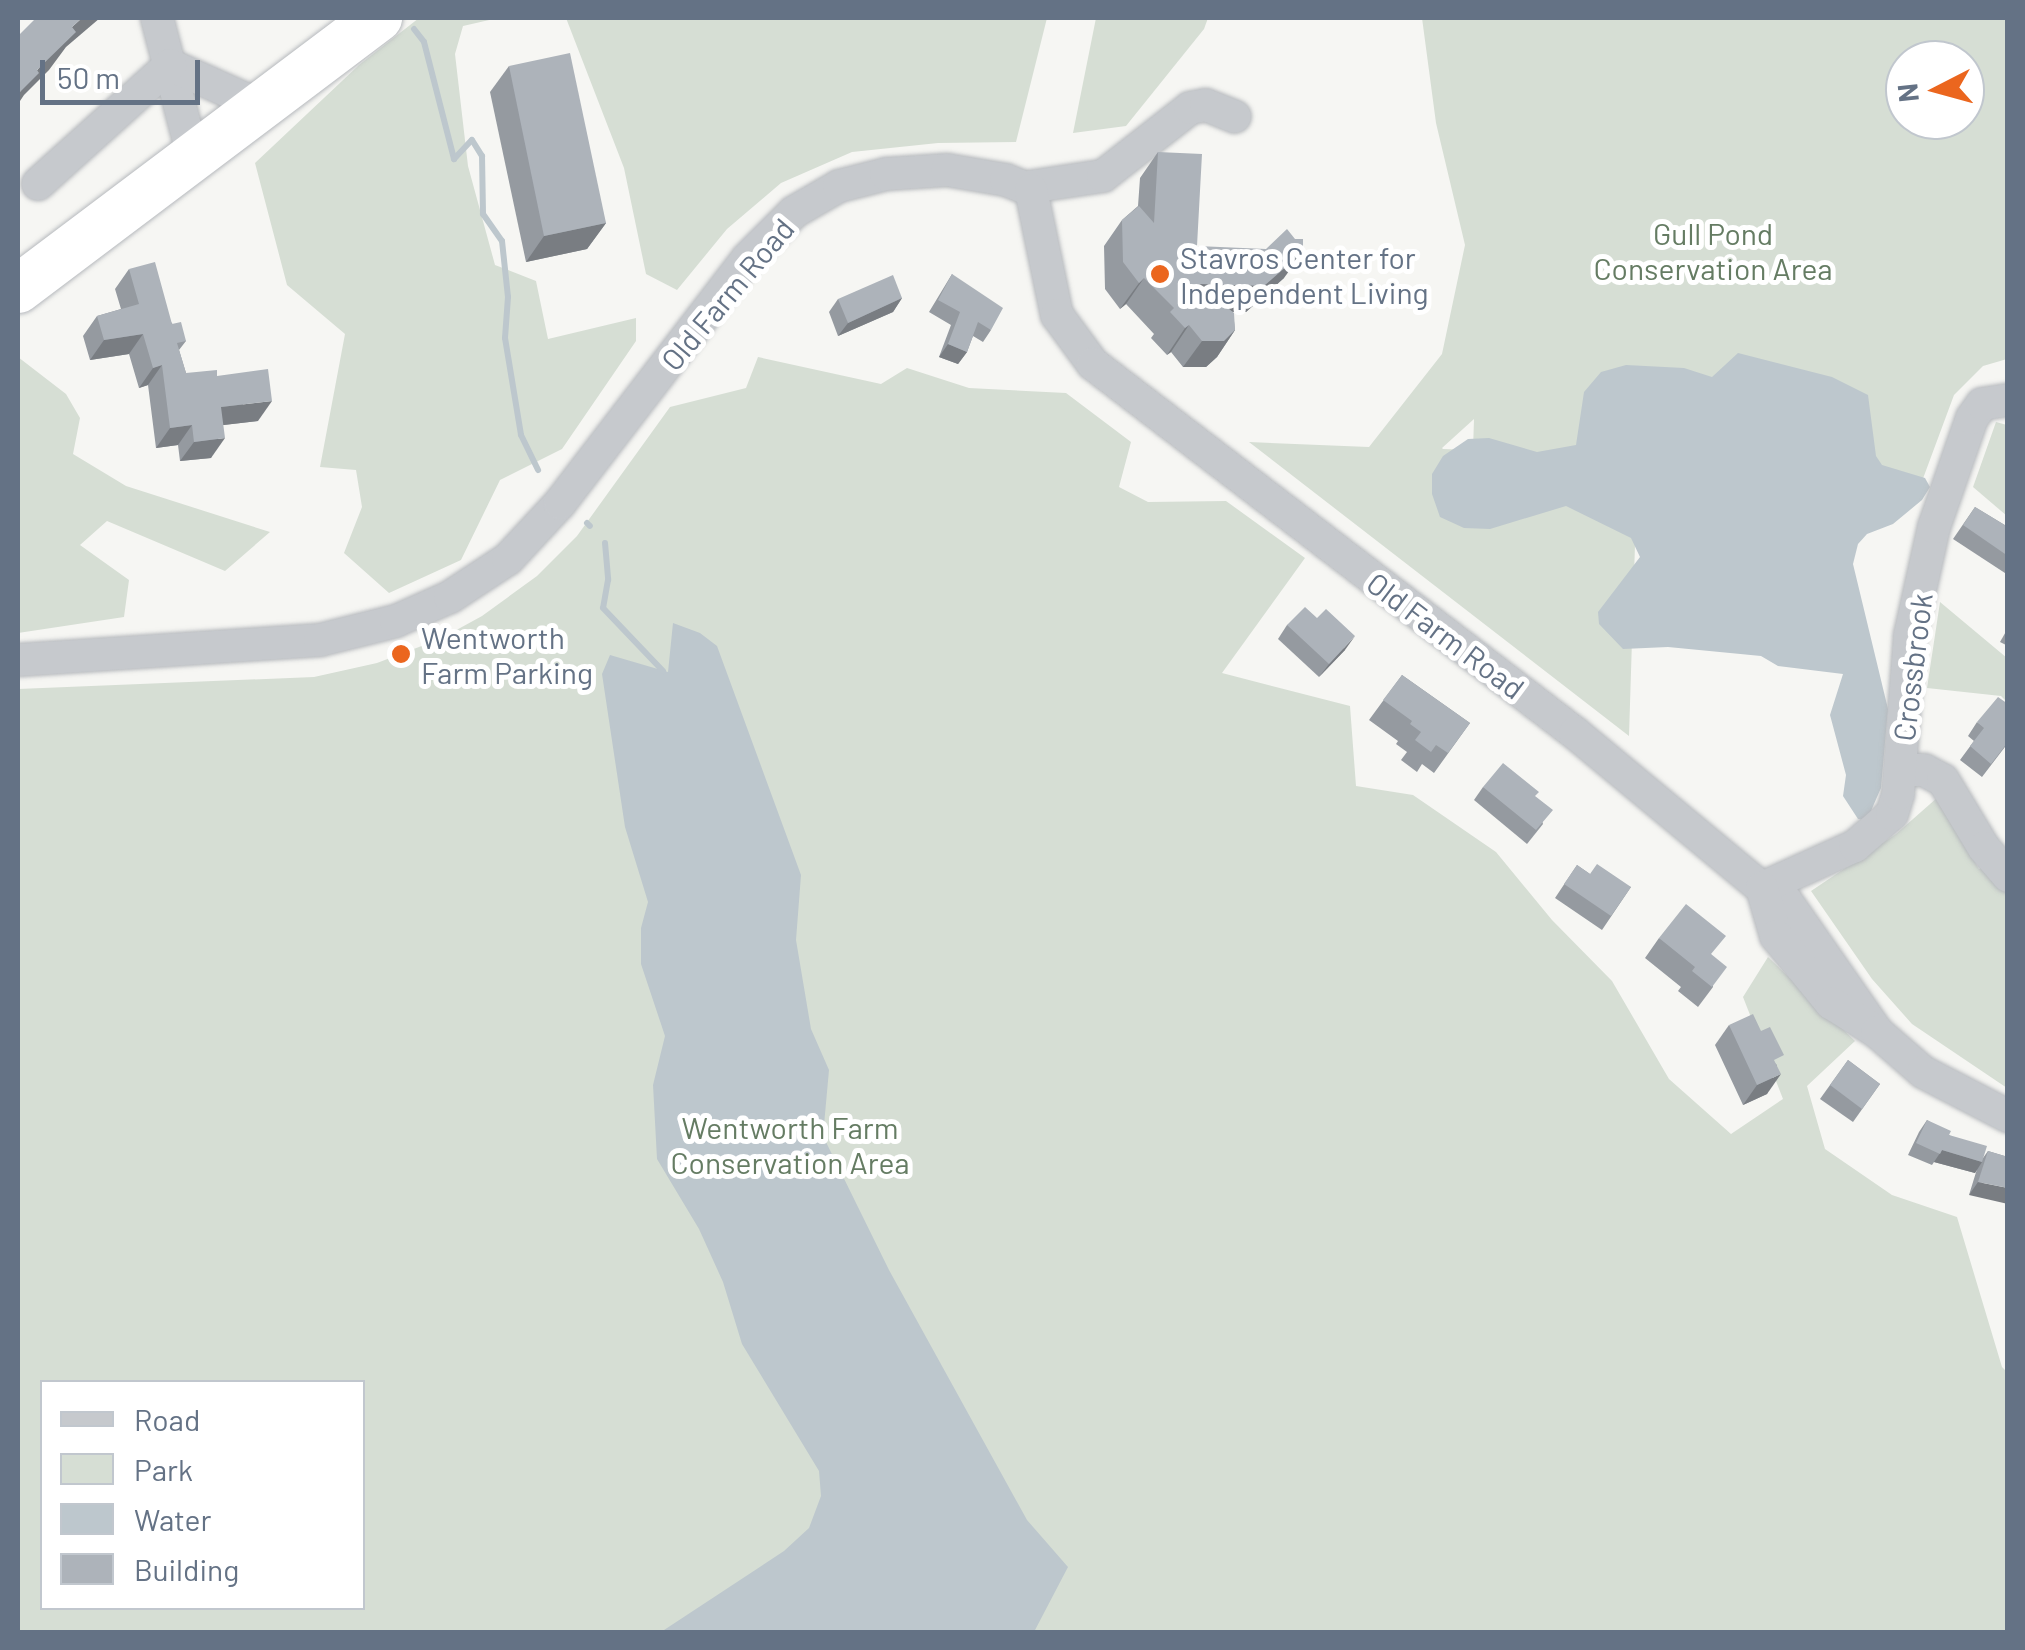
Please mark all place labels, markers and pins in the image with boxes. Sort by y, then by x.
place label: Stavros Center for Independent Living [1180,239,1429,310]
marker: Stavros Center for Independent Living [1149,263,1171,285]
place label: Wentworth Farm Parking [421,619,593,690]
marker: Wentworth Farm Parking [390,643,412,665]

